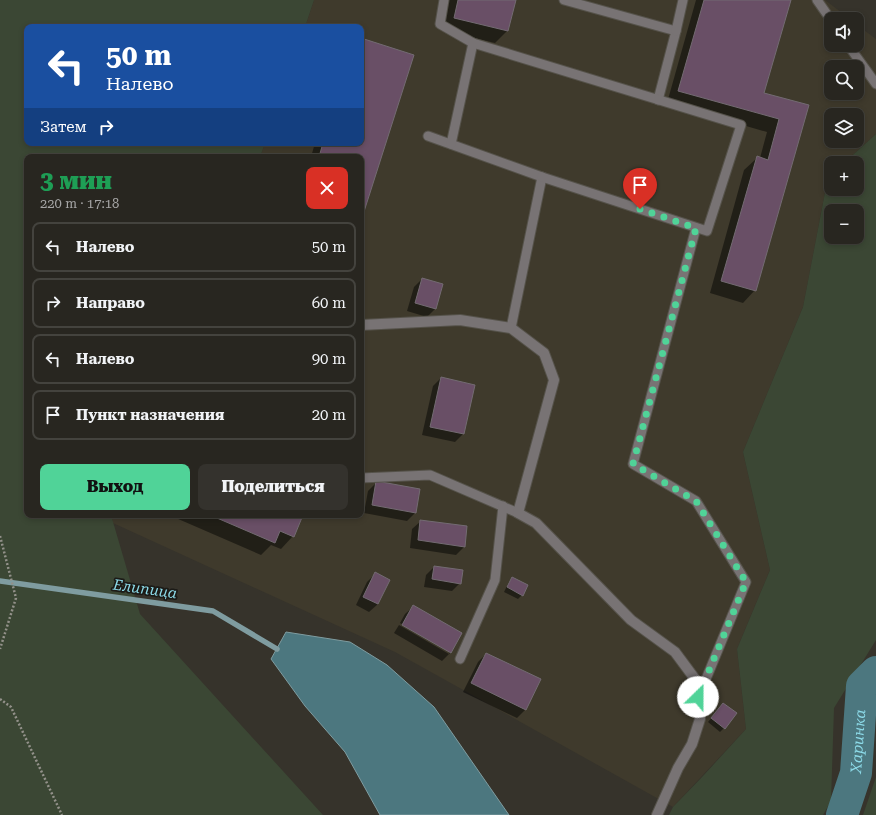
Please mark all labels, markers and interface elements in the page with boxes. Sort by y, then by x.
map controls [824,12,864,244]
button: sound [824,12,864,52]
text: 50 m [106,39,171,72]
icon: left [40,40,92,92]
button: search [824,60,864,100]
text: Налево [106,73,174,94]
button: layers [824,108,864,148]
icon: right [95,116,117,138]
text: Затем [40,118,87,136]
button: + [824,156,864,196]
text: 3 мин [40,167,112,195]
button: close [306,167,348,209]
pin [623,168,657,209]
icon: arrive [629,174,651,196]
text: 220 m · 17:18 [40,196,119,211]
button: − [824,204,864,244]
icon: left [42,236,64,258]
text: Налево [76,238,135,256]
text: 50 m [312,238,346,256]
icon: right [42,292,64,314]
text: Направо [76,294,145,312]
text: 60 m [312,294,346,312]
icon: left [42,348,64,370]
text: Налево [76,350,135,368]
text: 90 m [312,350,346,368]
icon: arrive [42,404,64,426]
text: Пункт назначения [76,406,224,424]
text: 20 m [312,406,346,424]
button: Выход [40,464,190,510]
button: Поделиться [198,464,348,510]
water label: Елипица [111,575,178,602]
position arrow [677,676,719,718]
water label: Харинка [847,709,869,775]

